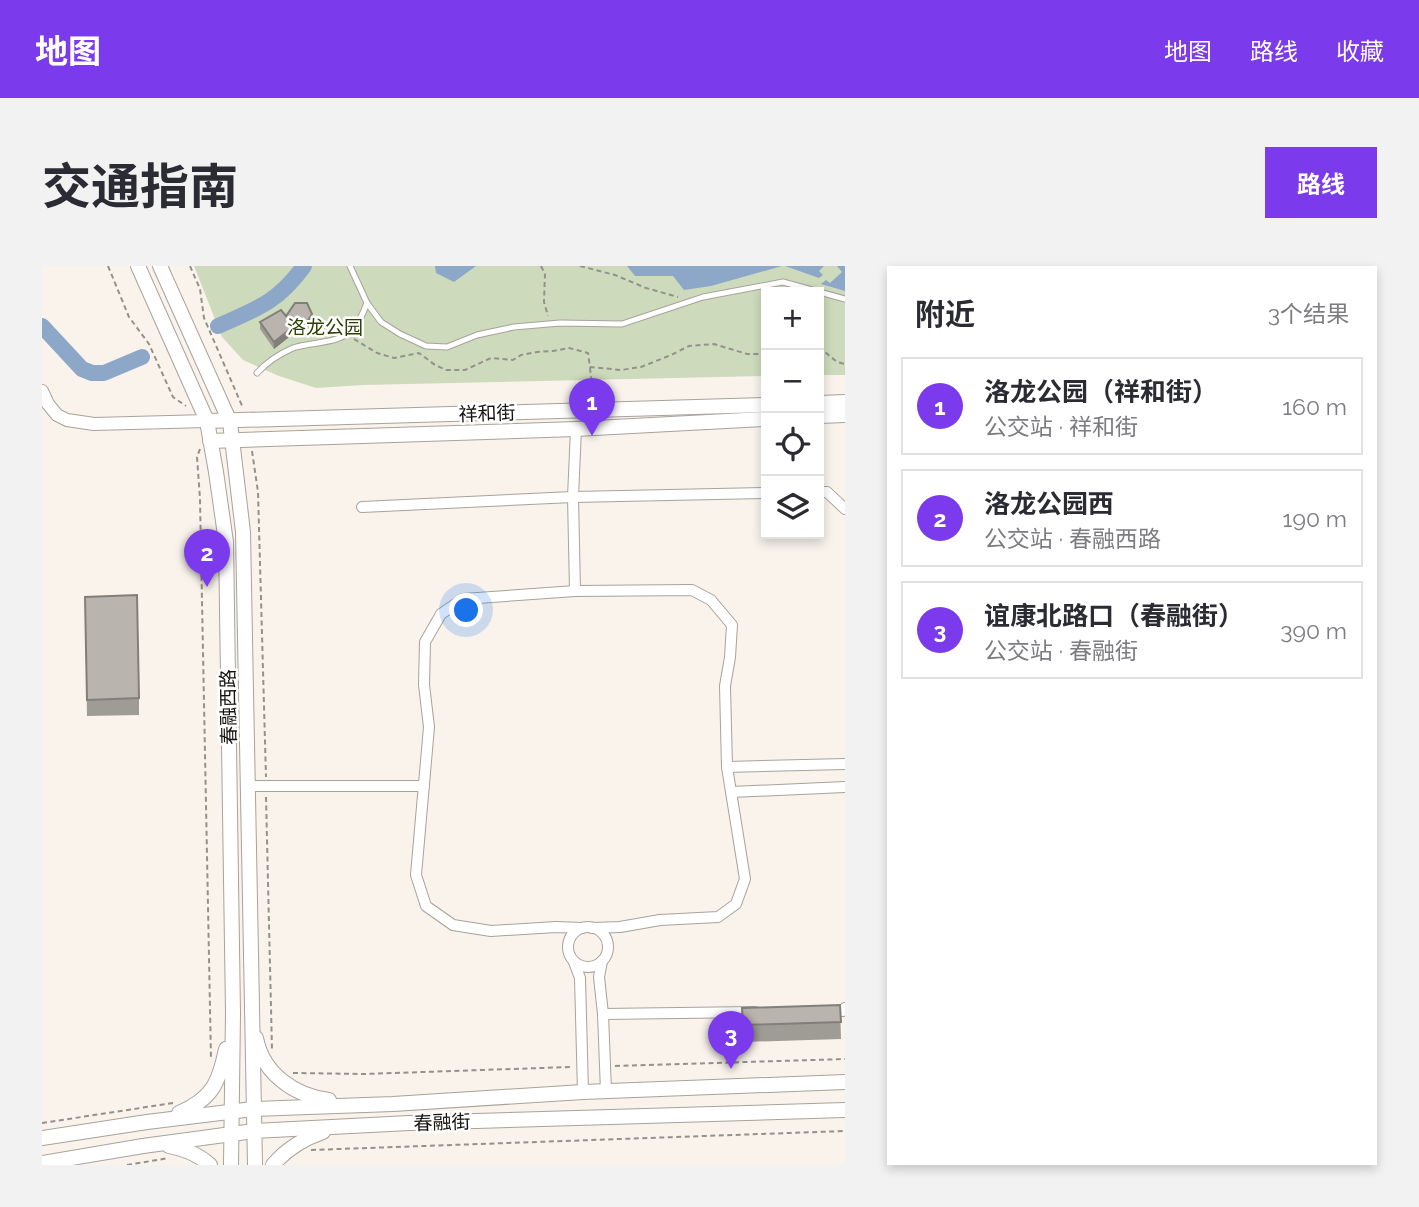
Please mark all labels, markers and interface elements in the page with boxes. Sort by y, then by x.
text: 地图 [35,32,101,71]
text: 地图 [1164,37,1212,66]
text: 路线 [1250,37,1298,66]
text: 收藏 [1336,37,1384,66]
button: 路线 [1265,147,1377,218]
text: 交通指南 [42,158,238,215]
map controls [761,287,824,539]
button: + [761,287,824,350]
text: 附近 [915,297,975,332]
text: 3个结果 [1268,300,1349,327]
park label: 洛龙公园 [287,316,363,338]
button: − [761,350,824,413]
text: 洛龙公园（祥和街） [984,377,1218,407]
pin: 1 [569,378,615,436]
text: 1 [934,393,946,420]
text: 160 m [1282,393,1347,420]
street label: 祥和街 [458,401,516,425]
button: locate [761,413,824,476]
text: 公交站 · 祥和街 [984,413,1138,440]
button: layers [761,476,824,539]
text: 洛龙公园西 [984,489,1114,519]
text: 2 [934,505,946,532]
text: 190 m [1283,505,1347,532]
text: 公交站 · 春融西路 [984,525,1161,552]
pin: 2 [184,529,230,587]
your location [449,593,483,627]
text: 谊康北路口（春融街） [984,601,1244,631]
text: 3 [934,617,946,644]
text: 390 m [1280,617,1347,644]
text: 公交站 · 春融街 [984,637,1138,664]
street label: 春融西路 [216,669,240,745]
pin: 3 [708,1011,754,1069]
street label: 春融街 [413,1110,471,1134]

